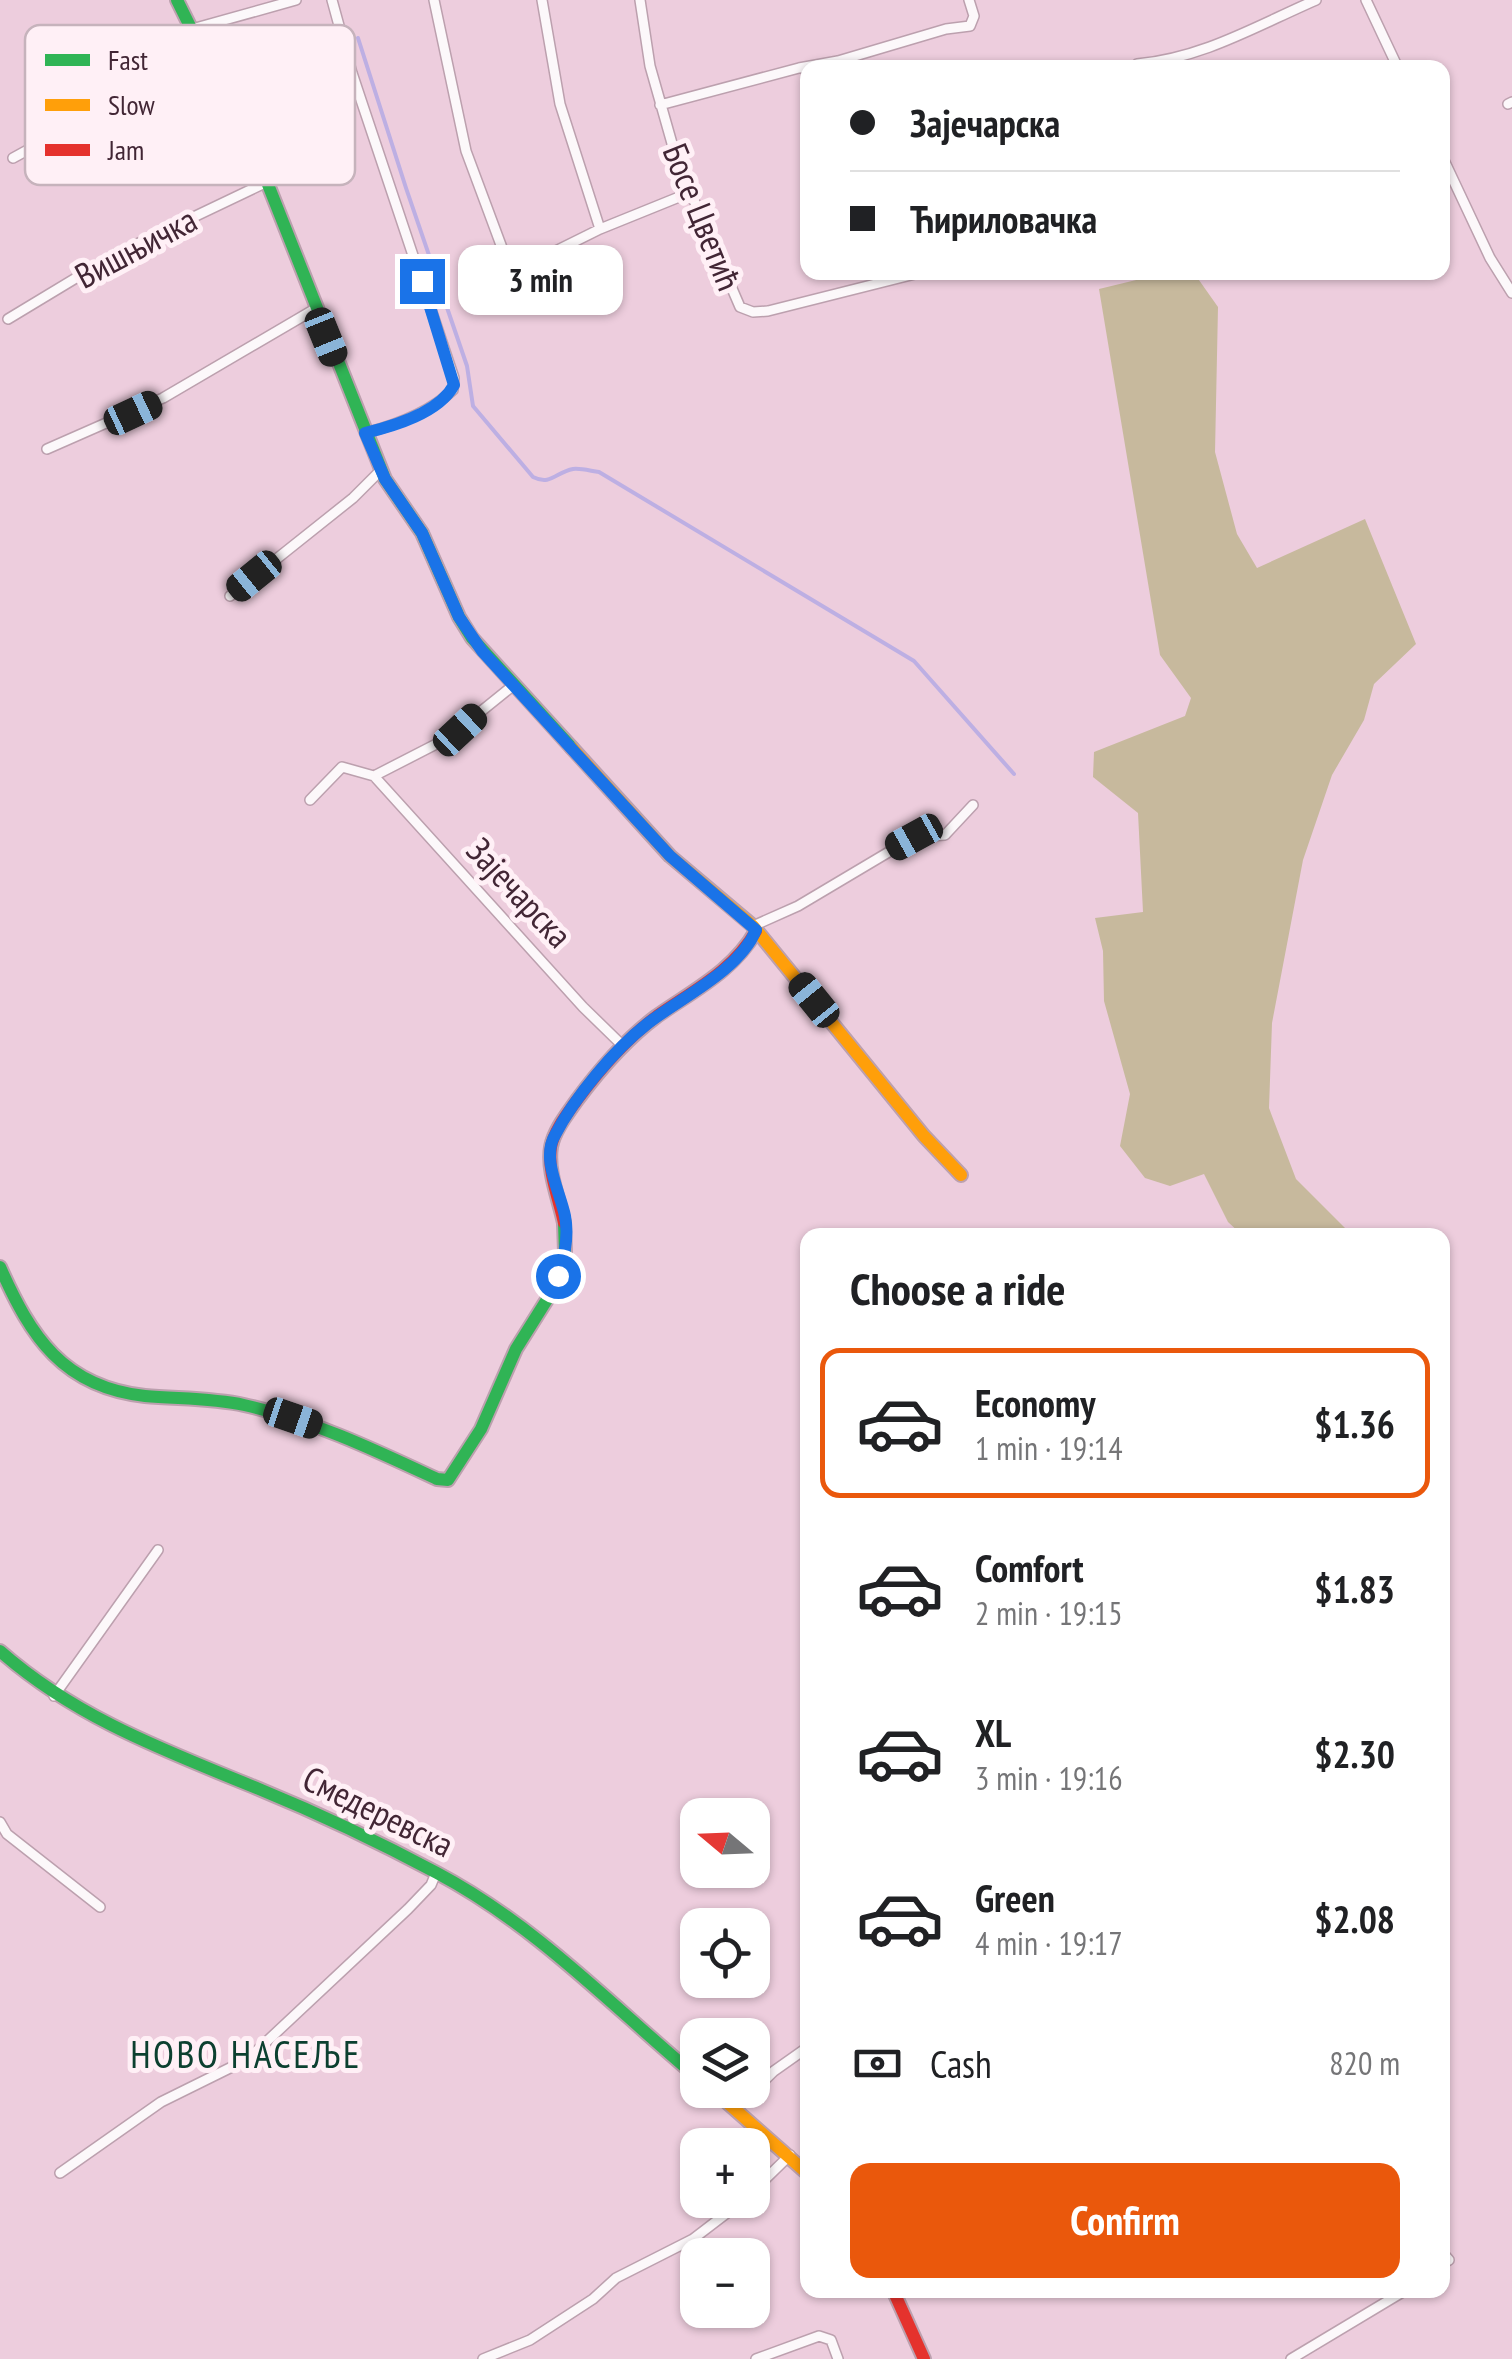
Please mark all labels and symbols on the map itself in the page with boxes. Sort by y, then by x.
legend [25,25,355,185]
text: Fast [108,41,148,78]
text: Slow [108,86,155,123]
text: Jam [107,131,144,168]
street label: Босе Цветић [653,136,753,297]
street label: Вишњичка [67,196,204,298]
callout: 3 min [457,246,622,316]
route end [400,259,445,304]
car [301,304,351,370]
car [99,387,167,439]
car [221,545,287,607]
car [428,699,492,761]
car [880,809,948,865]
street label: Зајечарска [457,828,582,957]
car [783,967,845,1033]
route start [536,1254,581,1299]
car [260,1394,326,1442]
street label: Смедеревска [296,1755,461,1867]
north arrow [680,1798,770,1888]
district label: НОВО НАСЕЉЕ [130,2029,362,2078]

